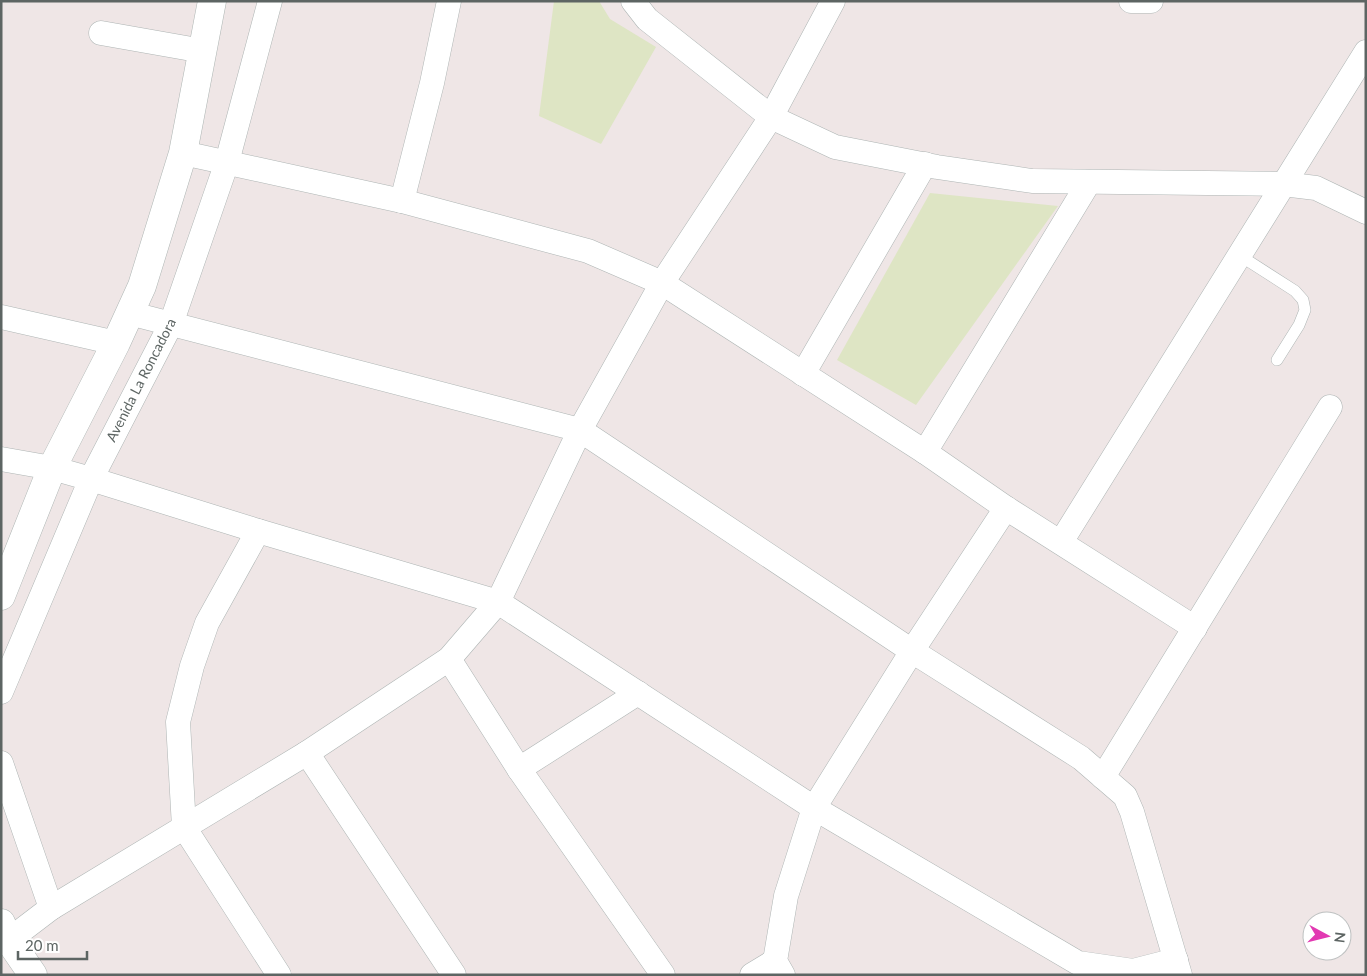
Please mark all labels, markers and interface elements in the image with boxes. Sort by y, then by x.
street label: Avenida La Roncadora [102,315,179,444]
north arrow [1302,911,1352,961]
scale bar [18,928,86,960]
text: N [1331,931,1349,944]
text: 20 m [25,936,59,954]

